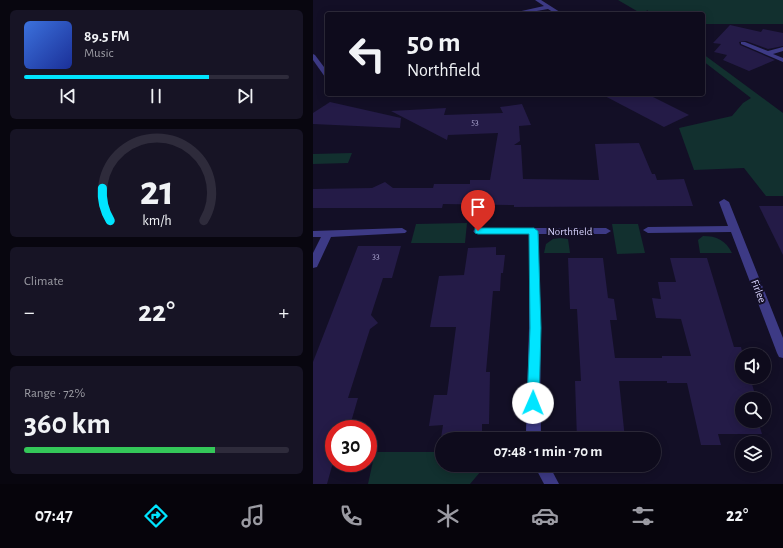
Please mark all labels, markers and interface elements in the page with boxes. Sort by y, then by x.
icon: left [341,28,393,80]
text: 89.5 FM [84,29,129,44]
text: 50 m [407,29,461,57]
text: Music [84,47,114,60]
text: Northfield [407,62,480,80]
icon: previous [57,85,79,107]
icon: pause [145,85,167,107]
icon: next [234,85,256,107]
house number: 53 [471,118,479,127]
text: 21 [139,171,174,212]
pin [461,190,495,231]
icon: arrive [467,196,489,218]
text: km/h [142,213,171,227]
street label: Northfield [548,226,593,237]
house number: 33 [372,252,380,261]
text: Climate [24,275,63,288]
street label: Firlee [749,278,768,304]
text: 22° [138,297,175,327]
text: − [24,301,35,323]
text: + [278,301,289,323]
map controls [735,348,771,472]
button: sound [735,348,771,384]
position arrow [512,382,554,424]
text: Range · 72% [24,387,85,400]
button: search [735,392,771,428]
text: 360 km [24,409,111,439]
speed limit sign: 30 [325,420,377,472]
button: layers [735,436,771,472]
text: 07:48 · 1 min · 70 m [494,444,602,459]
icon: directions [142,502,170,530]
icon: music [239,502,267,530]
icon: phone [337,502,365,530]
icon: climate [434,502,462,530]
icon: car [531,502,559,530]
icon: filters [629,502,657,530]
text: 07:47 [35,507,73,525]
text: 22° [726,507,748,525]

